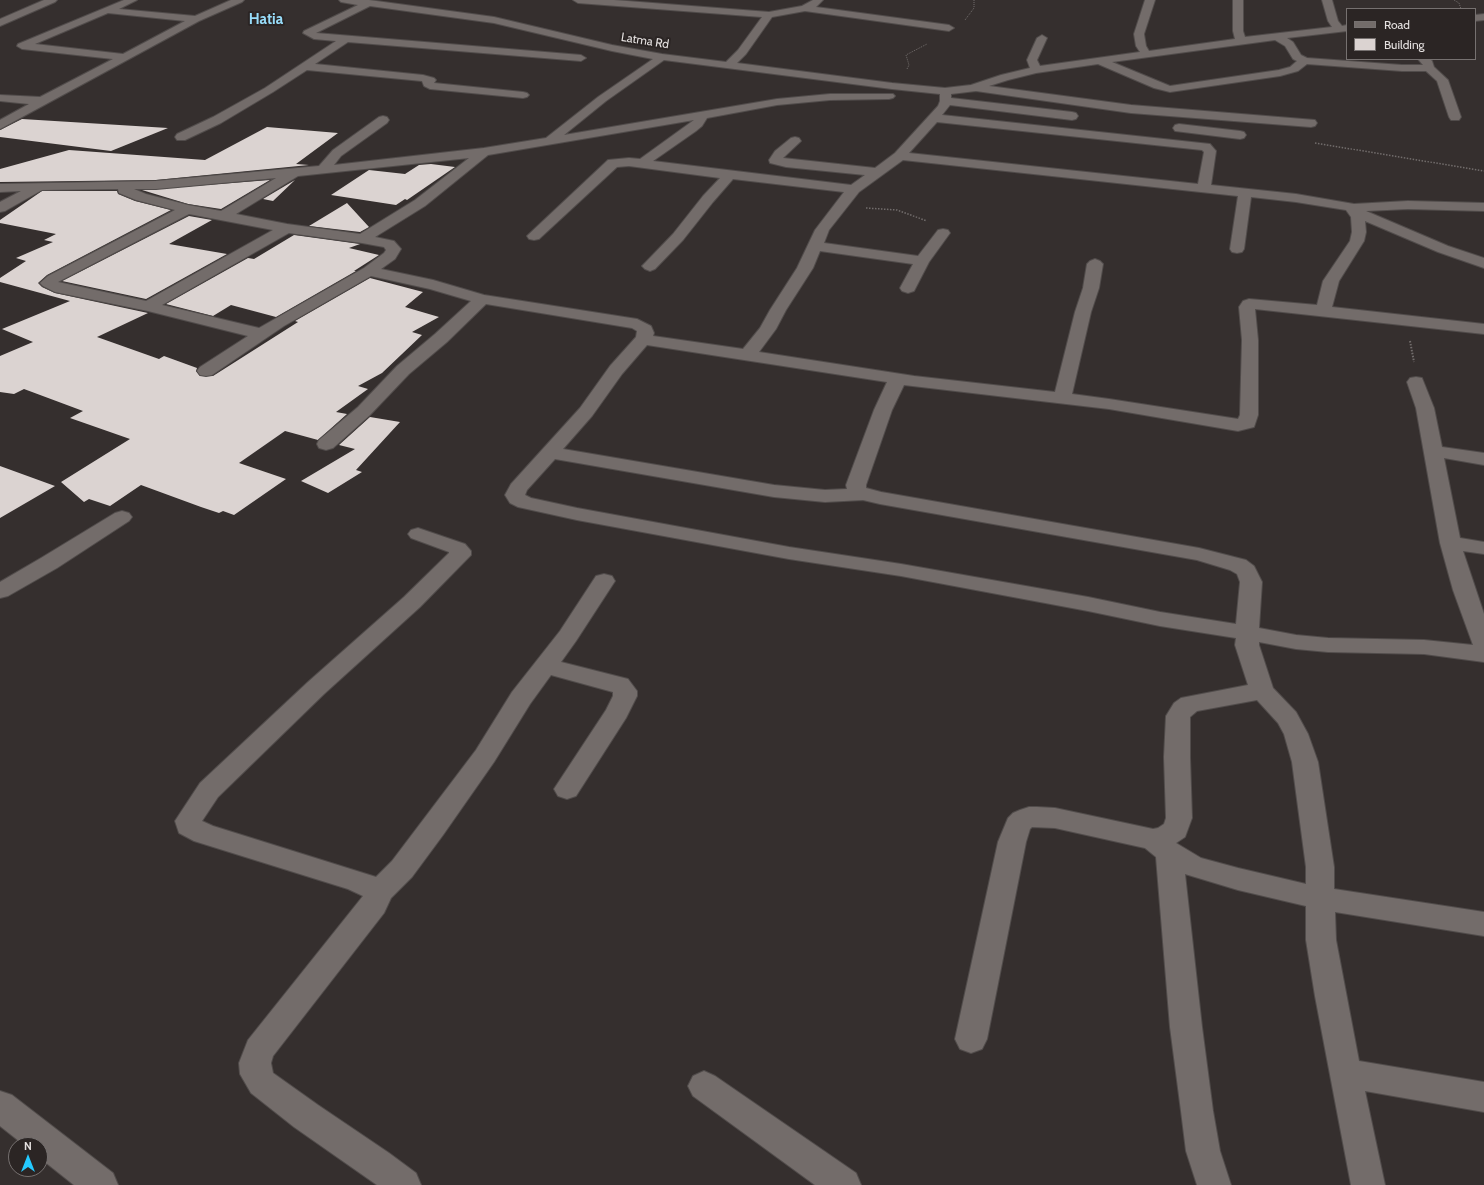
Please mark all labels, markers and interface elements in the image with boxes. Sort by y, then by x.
legend [1346,8,1476,60]
district label: Hatia [249,11,283,29]
text: Road [1384,17,1410,32]
street label: Latma Rd [620,30,670,52]
text: Building [1384,37,1425,52]
north arrow [8,1137,48,1177]
text: N [24,1139,32,1153]

